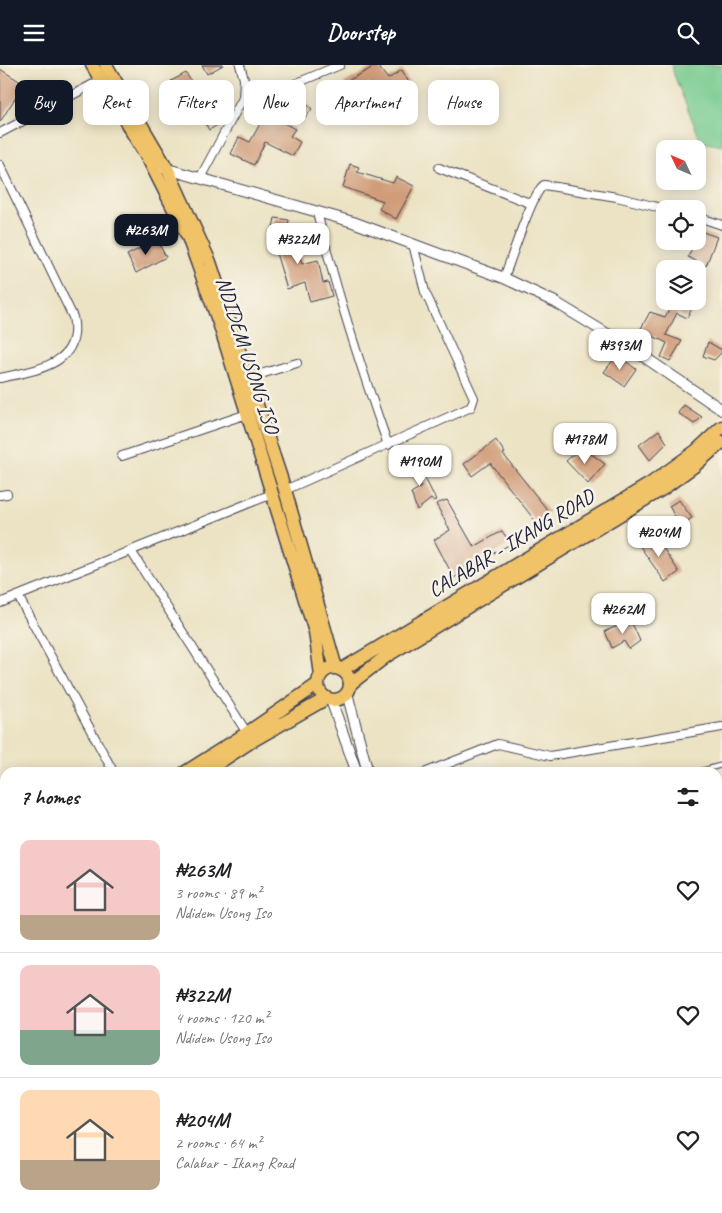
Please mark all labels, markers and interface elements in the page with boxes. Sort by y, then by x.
icon: menu [20,19,48,47]
text: Doorstep [327,19,395,47]
icon: search [674,19,702,47]
chip: Buy [15,80,73,125]
chip: Rent [83,80,149,125]
chip: Filters [159,80,234,125]
chip: New [244,80,306,125]
chip: Apartment [316,80,418,125]
chip: House [428,80,499,125]
north arrow [656,140,706,190]
map controls [656,140,706,310]
button: locate [656,200,706,250]
pin: ₦263M [111,213,181,256]
text: ₦263M [125,220,167,240]
pin: ₦322M [263,223,333,265]
text: ₦322M [277,229,319,249]
button: layers [656,260,706,310]
street label: NDIDEM USONG ISO [210,274,286,439]
pin: ₦393M [585,329,655,371]
text: ₦393M [600,335,640,355]
pin: ₦178M [550,423,620,465]
text: ₦178M [564,429,606,449]
pin: ₦190M [385,445,455,487]
text: ₦190M [400,451,440,471]
street label: CALABAR - IKANG ROAD [423,482,600,603]
pin: ₦204M [624,515,694,558]
text: ₦204M [638,522,680,542]
pin: ₦262M [588,593,658,635]
text: ₦262M [602,599,644,619]
icon: filters [674,783,702,811]
text: 7 homes [20,784,79,810]
text: ₦263M [175,857,229,883]
icon: home [60,860,120,920]
icon: heart [674,876,702,904]
text: 3 rooms · 89 m² [175,883,261,903]
text: Ndidem Usong Iso [175,903,271,923]
text: ₦322M [175,982,229,1008]
icon: home [60,985,120,1045]
icon: heart [674,1001,702,1029]
text: 4 rooms · 120 m² [175,1008,269,1028]
text: Ndidem Usong Iso [175,1028,271,1048]
text: ₦204M [175,1107,229,1133]
icon: home [60,1110,120,1170]
icon: heart [674,1126,702,1154]
text: 2 rooms · 64 m² [175,1133,261,1153]
text: Calabar - Ikang Road [175,1153,294,1173]

